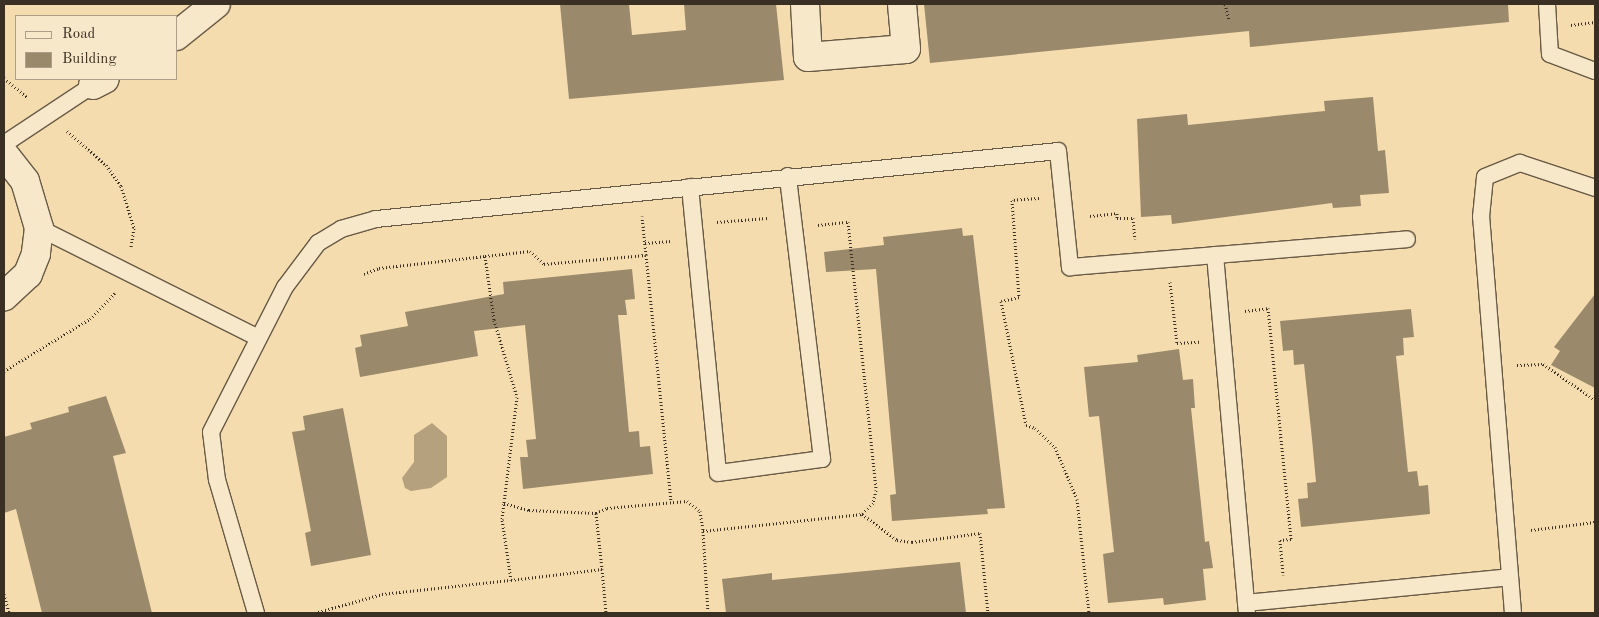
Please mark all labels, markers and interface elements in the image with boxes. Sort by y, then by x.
legend [15,15,178,80]
text: Road [62,27,95,42]
text: Building [62,52,117,67]

